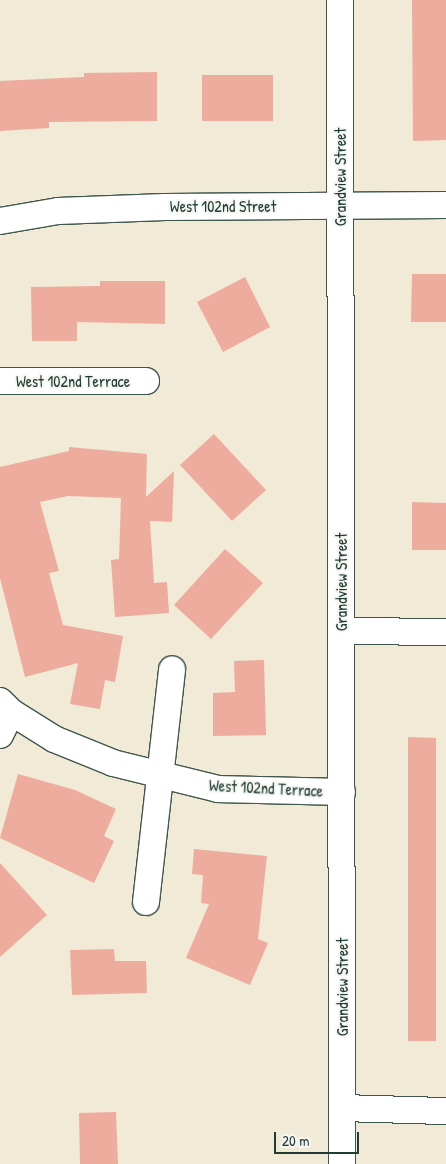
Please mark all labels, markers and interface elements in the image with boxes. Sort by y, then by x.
street label: Grandview Street [330,128,350,226]
street label: West 102nd Street [170,196,276,216]
street label: West 102nd Terrace [16,371,130,391]
street label: Grandview Street [331,533,351,631]
street label: West 102nd Terrace [208,775,324,801]
street label: Grandview Street [332,938,352,1036]
scale bar [276,1122,361,1154]
text: 20 m [282,1130,309,1151]

